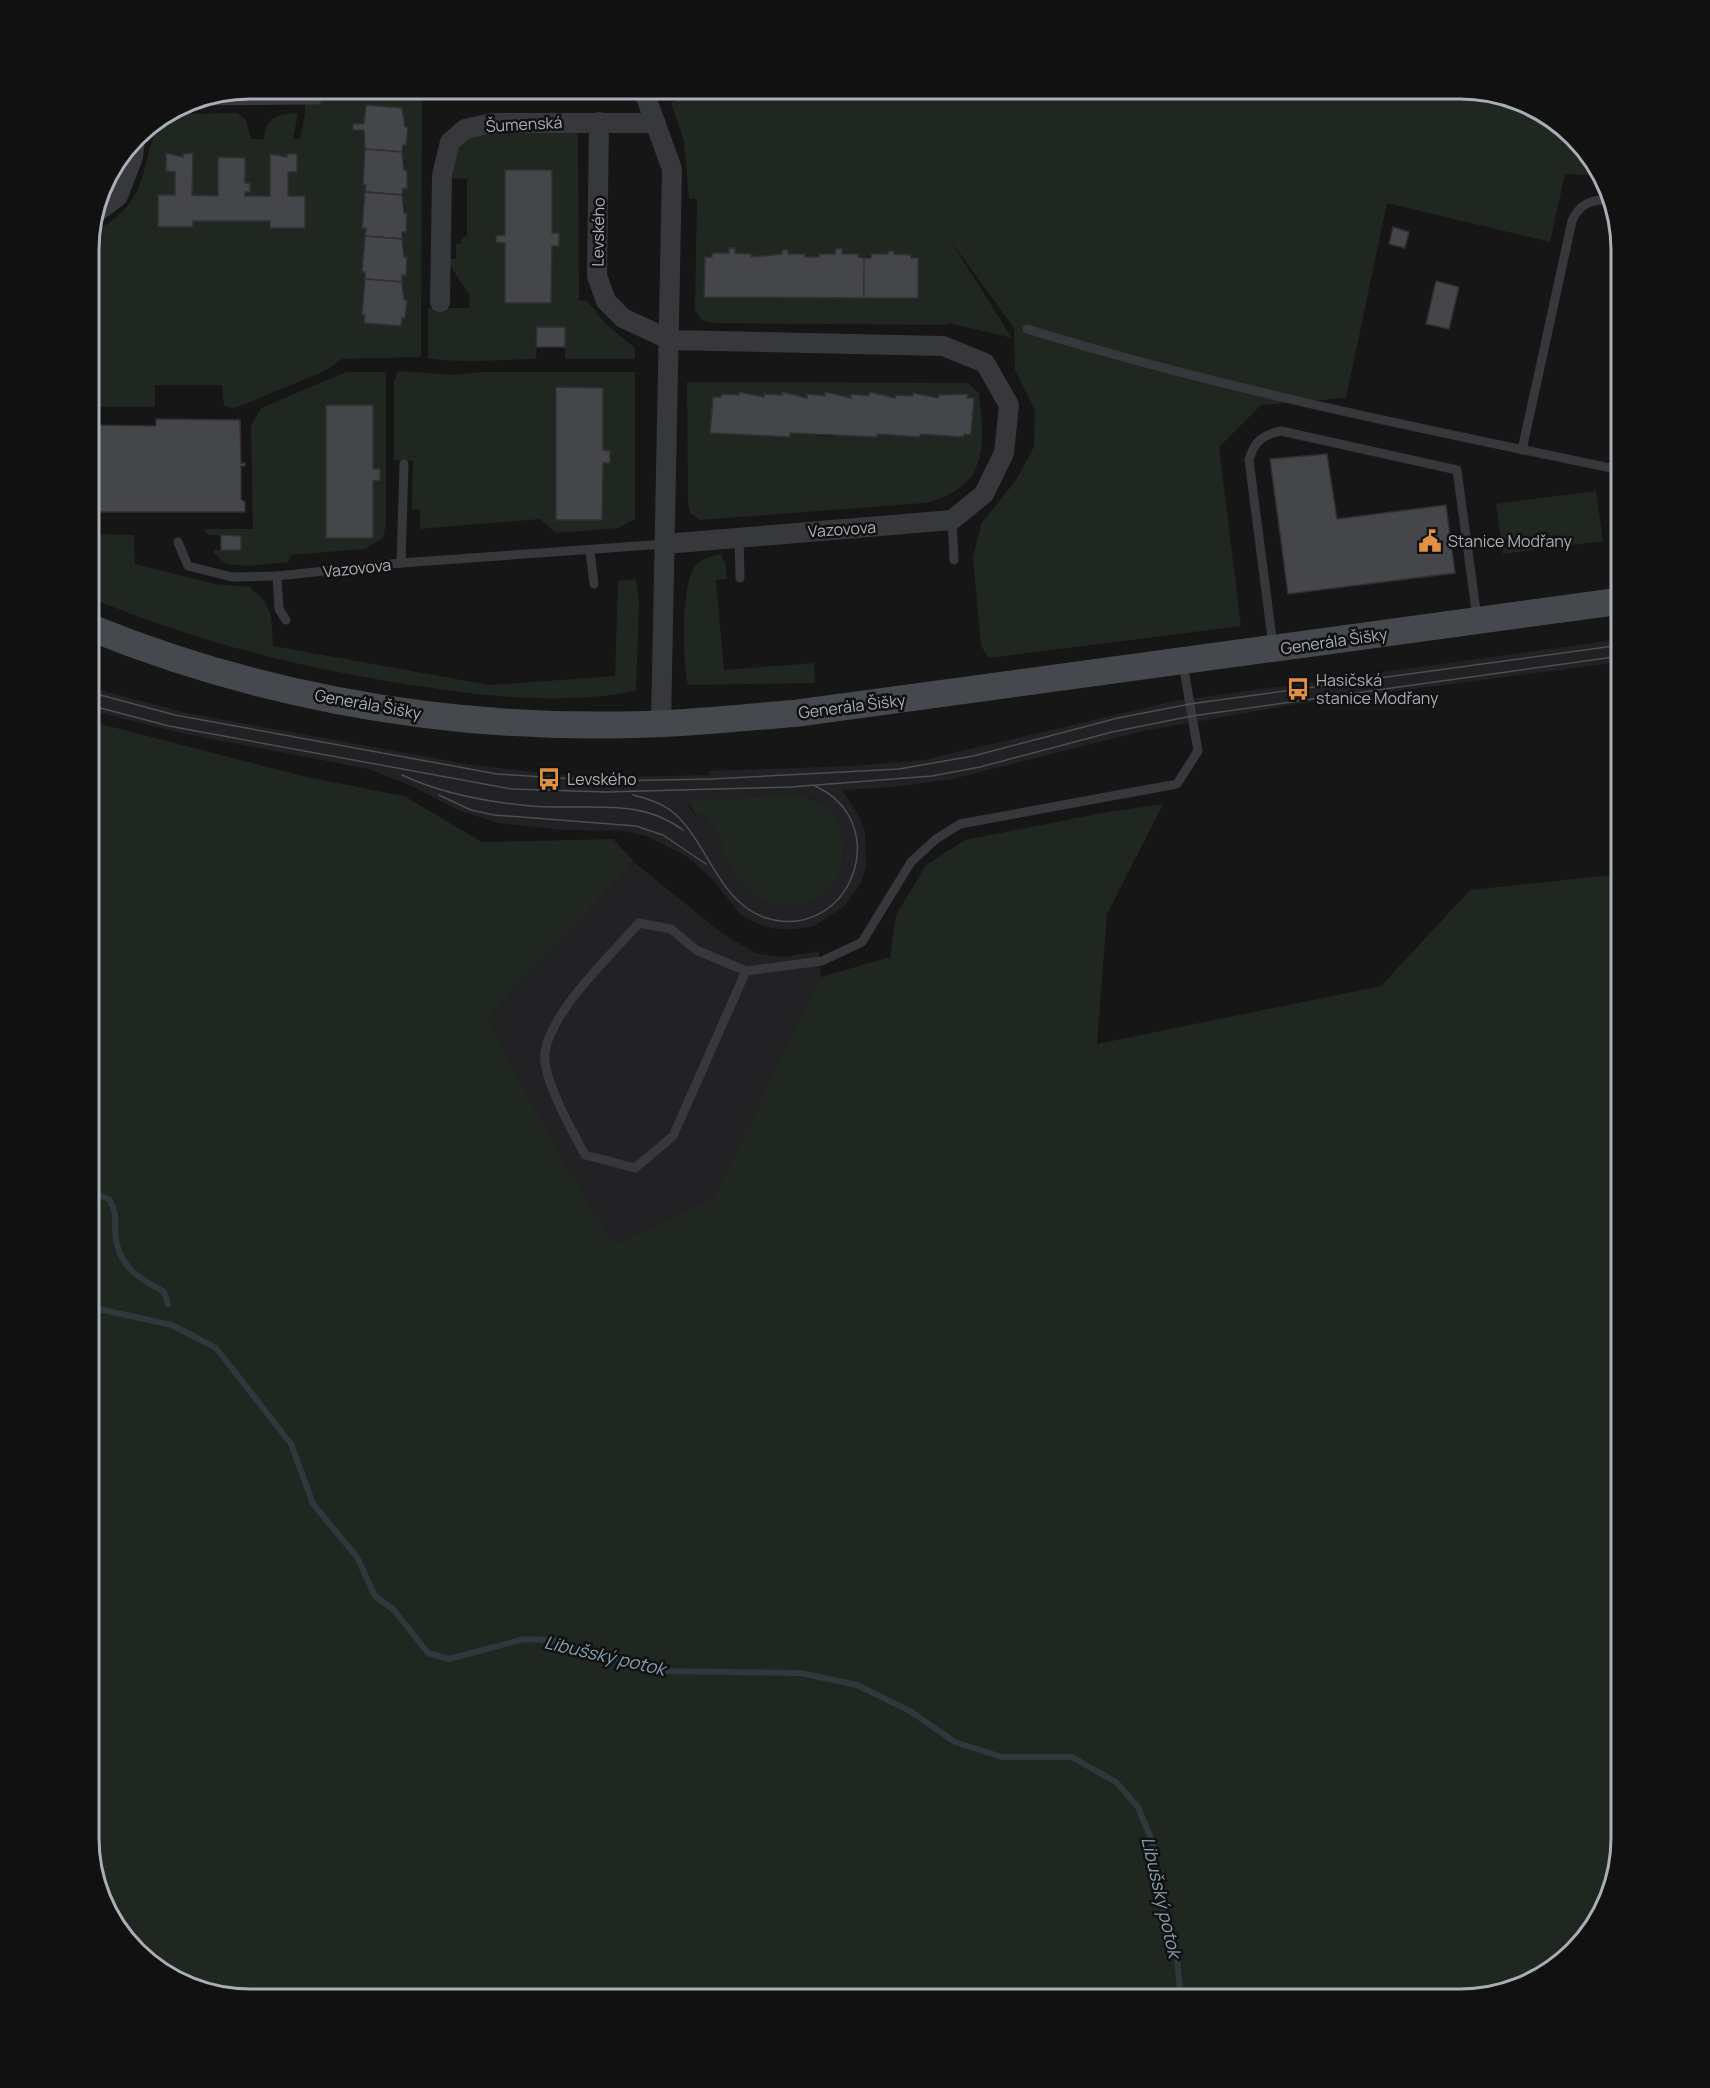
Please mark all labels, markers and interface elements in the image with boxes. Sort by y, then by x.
street label: Šumenská [485,111,563,137]
street label: Levského [586,197,610,267]
street label: Vazovova [807,516,877,542]
public building icon: Stanice Modřany [1417,528,1443,554]
place label: Stanice Modřany [1448,530,1572,552]
street label: Vazovova [322,553,392,583]
street label: Generála Šišky [1279,623,1389,659]
place label: Hasičská stanice Modřany [1316,669,1439,709]
bus stop icon: Hasičská stanice Modřany [1285,676,1311,702]
street label: Generála Šišky [313,684,424,724]
street label: Generála Šišky [797,688,907,723]
bus stop icon: Levského [536,766,562,792]
place label: Levského [567,768,636,790]
water label: Libušský potok [542,1629,671,1681]
water label: Libušský potok [1136,1834,1188,1963]

